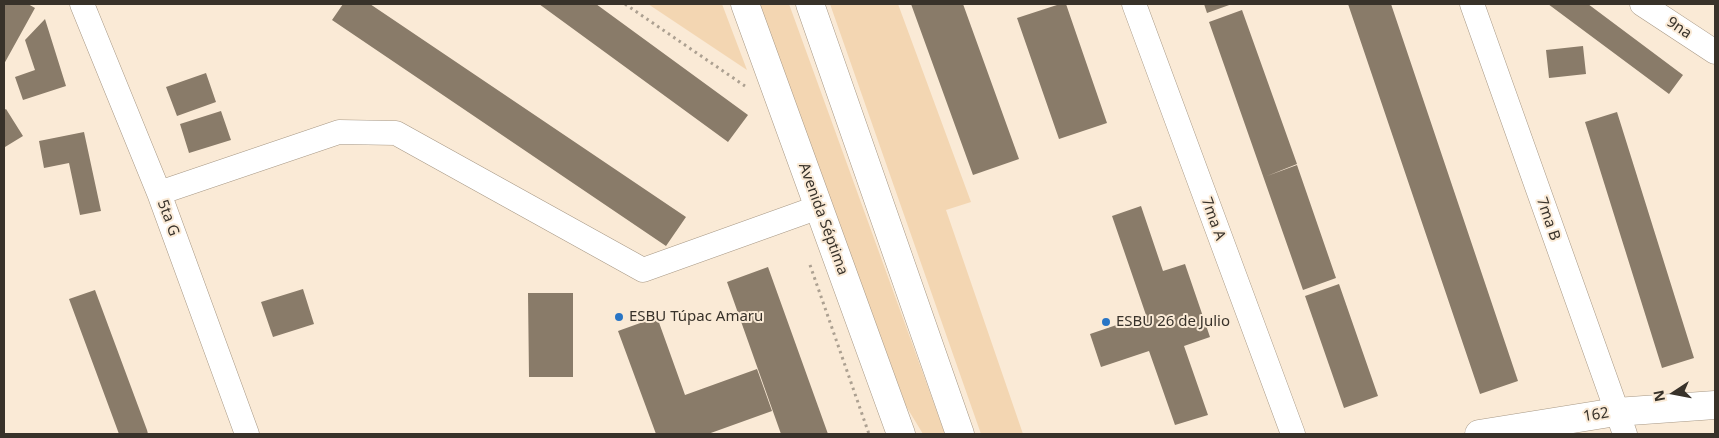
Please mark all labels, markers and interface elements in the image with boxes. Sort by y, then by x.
street label: 9na [1663,13,1695,43]
street label: Avenida Séptima [794,160,852,278]
street label: 7ma A [1197,195,1229,243]
street label: 7ma B [1532,195,1564,243]
street label: 5ta G [153,197,183,239]
place label: ESBU Túpac Amaru [629,308,763,326]
marker: ESBU Túpac Amaru [613,311,625,323]
place label: ESBU 26 de Julio [1116,313,1230,331]
marker: ESBU 26 de Julio [1100,316,1112,328]
north arrow [1649,368,1699,418]
text: N [1648,389,1669,403]
street label: 162 [1582,404,1610,426]

